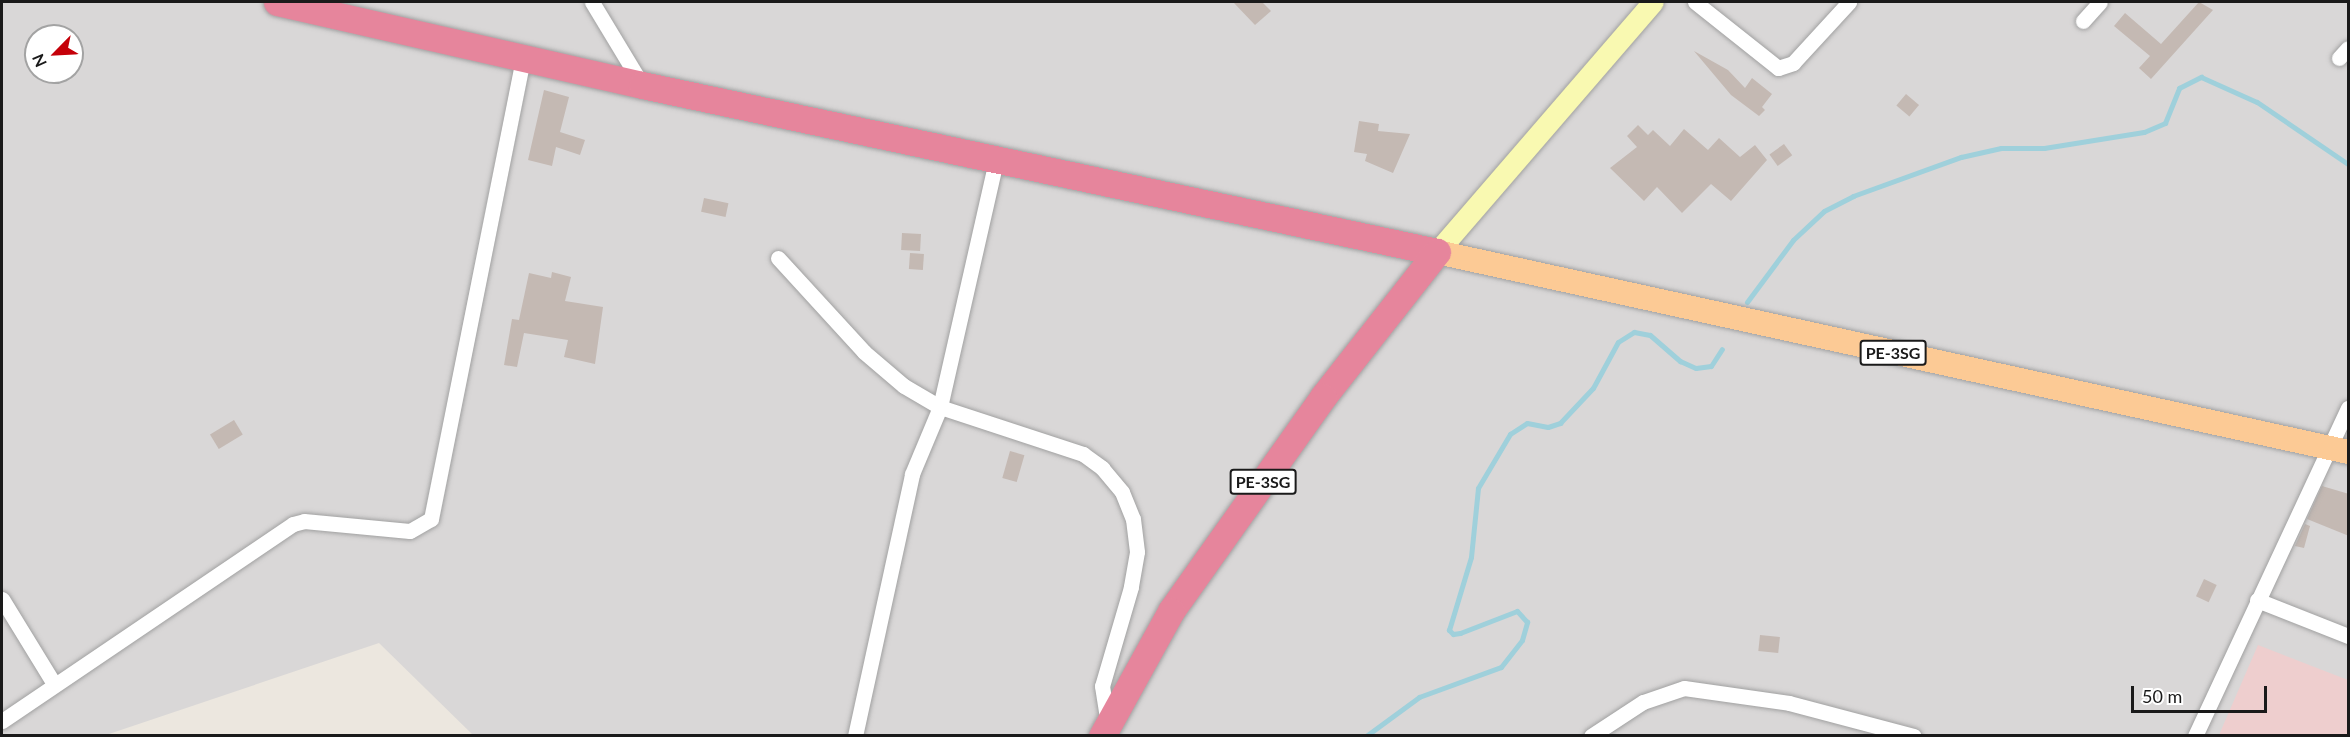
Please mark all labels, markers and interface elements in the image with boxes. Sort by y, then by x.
north arrow [24,24,84,84]
text: N [28,51,50,70]
road number: PE-3SG [1858,340,1928,366]
road number: PE-3SG [1228,469,1298,495]
scale bar [2134,674,2270,712]
text: 50 m [2142,685,2182,707]

